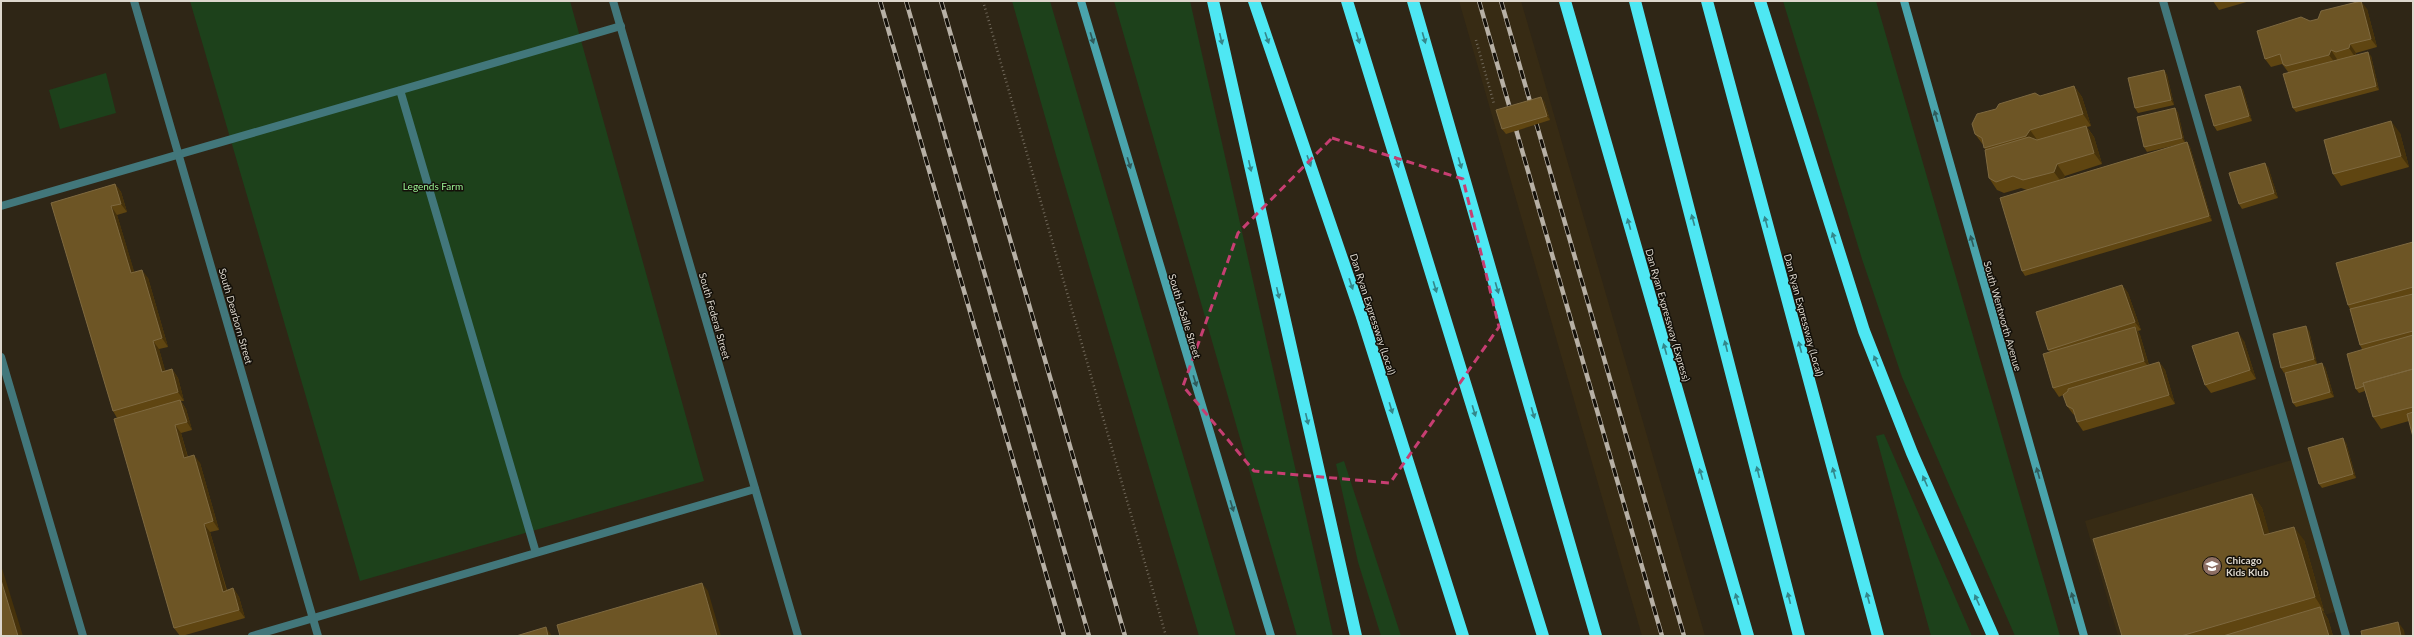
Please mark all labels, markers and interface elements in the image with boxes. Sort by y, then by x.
one-way arrow [1264,32,1270,44]
one-way arrow [1089,33,1095,45]
one-way arrow [1219,33,1225,45]
one-way arrow [1355,33,1361,45]
one-way arrow [1421,33,1427,45]
one-way arrow [1933,109,1939,121]
one-way arrow [1306,155,1312,167]
one-way arrow [1126,157,1132,169]
one-way arrow [1394,157,1400,169]
one-way arrow [1457,158,1463,170]
one-way arrow [1247,160,1253,172]
park label: Legends Farm [403,180,463,192]
one-way arrow [1690,214,1696,226]
one-way arrow [1763,216,1769,228]
one-way arrow [1626,217,1632,229]
one-way arrow [1831,231,1837,243]
one-way arrow [1969,234,1975,246]
street label: Dan Ryan Expressway (Express) [1643,247,1693,383]
street label: Dan Ryan Expressway (Local) [1348,252,1398,376]
street label: Dan Ryan Expressway (Local) [1782,252,1826,378]
street label: South Wentworth Avenue [1982,260,2024,372]
street label: South Dearborn Street [217,267,256,366]
street label: South Federal Street [697,271,733,361]
street label: South LaSalle Street [1166,272,1204,360]
one-way arrow [1348,278,1354,290]
one-way arrow [1432,281,1438,293]
one-way arrow [1494,282,1500,294]
one-way arrow [1276,286,1282,299]
one-way arrow [1722,340,1728,352]
one-way arrow [1797,341,1803,353]
one-way arrow [1662,342,1668,354]
one-way arrow [1872,354,1878,366]
one-way arrow [1192,376,1198,388]
one-way arrow [1388,402,1394,414]
one-way arrow [1471,405,1477,417]
one-way arrow [1530,407,1536,419]
one-way arrow [1305,413,1311,426]
one-way arrow [1754,466,1760,478]
one-way arrow [1698,467,1704,479]
one-way arrow [1831,467,1837,479]
one-way arrow [2035,467,2041,479]
one-way arrow [1922,476,1928,487]
one-way arrow [1229,500,1235,512]
place label: Chicago Kids Klub [2226,554,2269,578]
school or university icon: Chicago Kids Klub [2201,555,2223,577]
one-way arrow [1734,592,1740,604]
one-way arrow [1786,592,1792,604]
one-way arrow [1865,592,1871,604]
one-way arrow [2070,592,2076,604]
one-way arrow [1974,595,1980,606]

